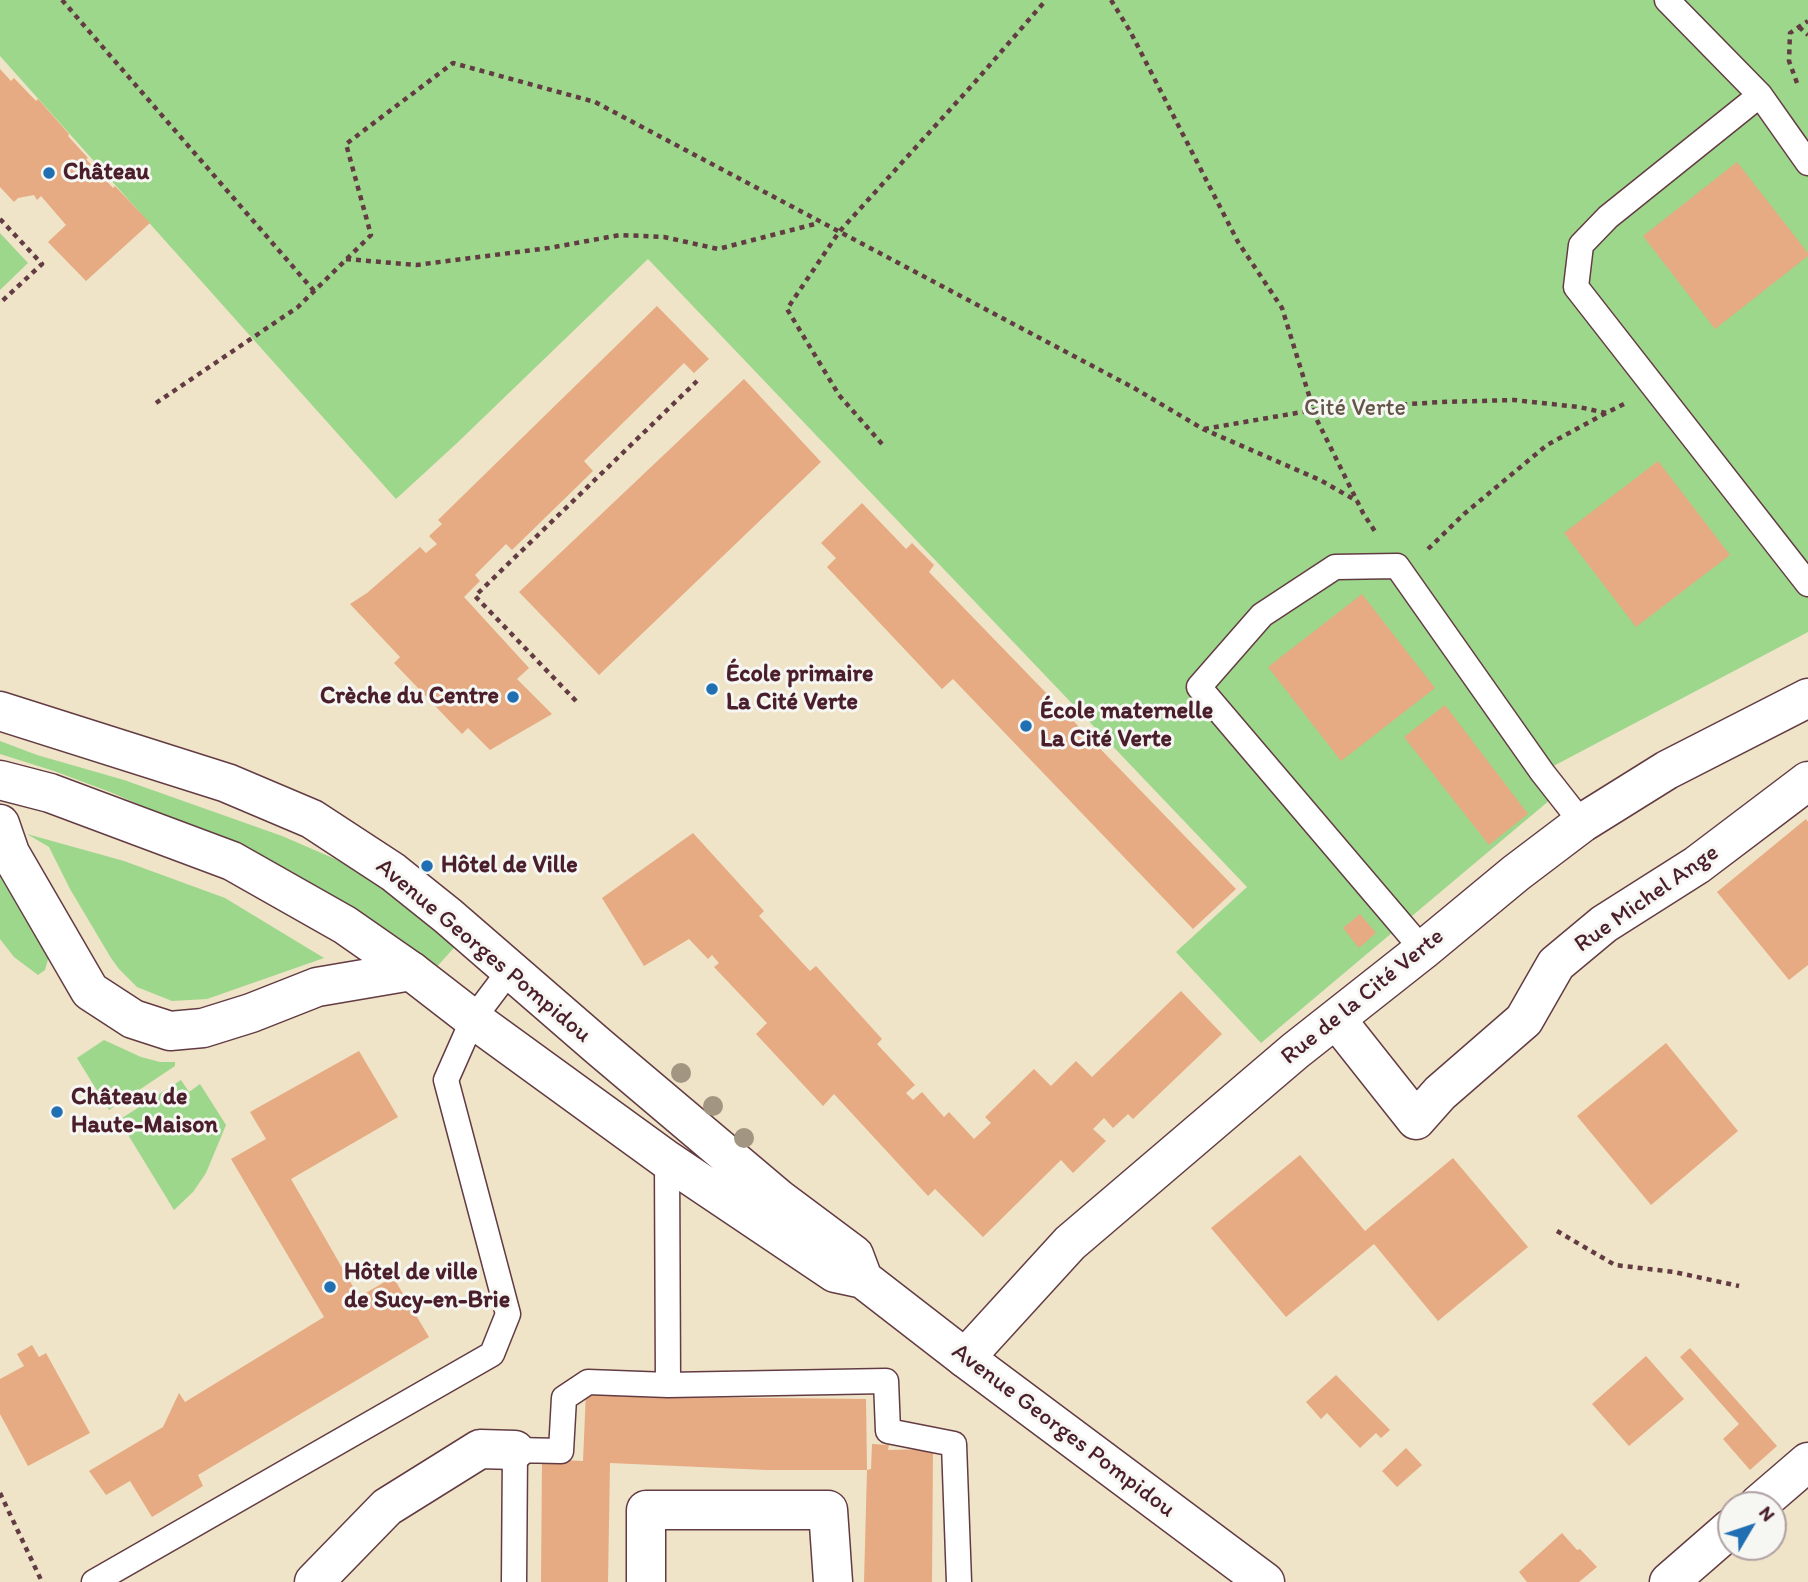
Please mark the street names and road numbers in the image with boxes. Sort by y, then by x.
street label: Rue Michel Ange [1569,839,1725,959]
street label: Avenue Georges Pompidou [370,853,596,1049]
street label: Rue de la Cité Verte [1276,923,1450,1071]
street label: Avenue Georges Pompidou [946,1338,1180,1524]

